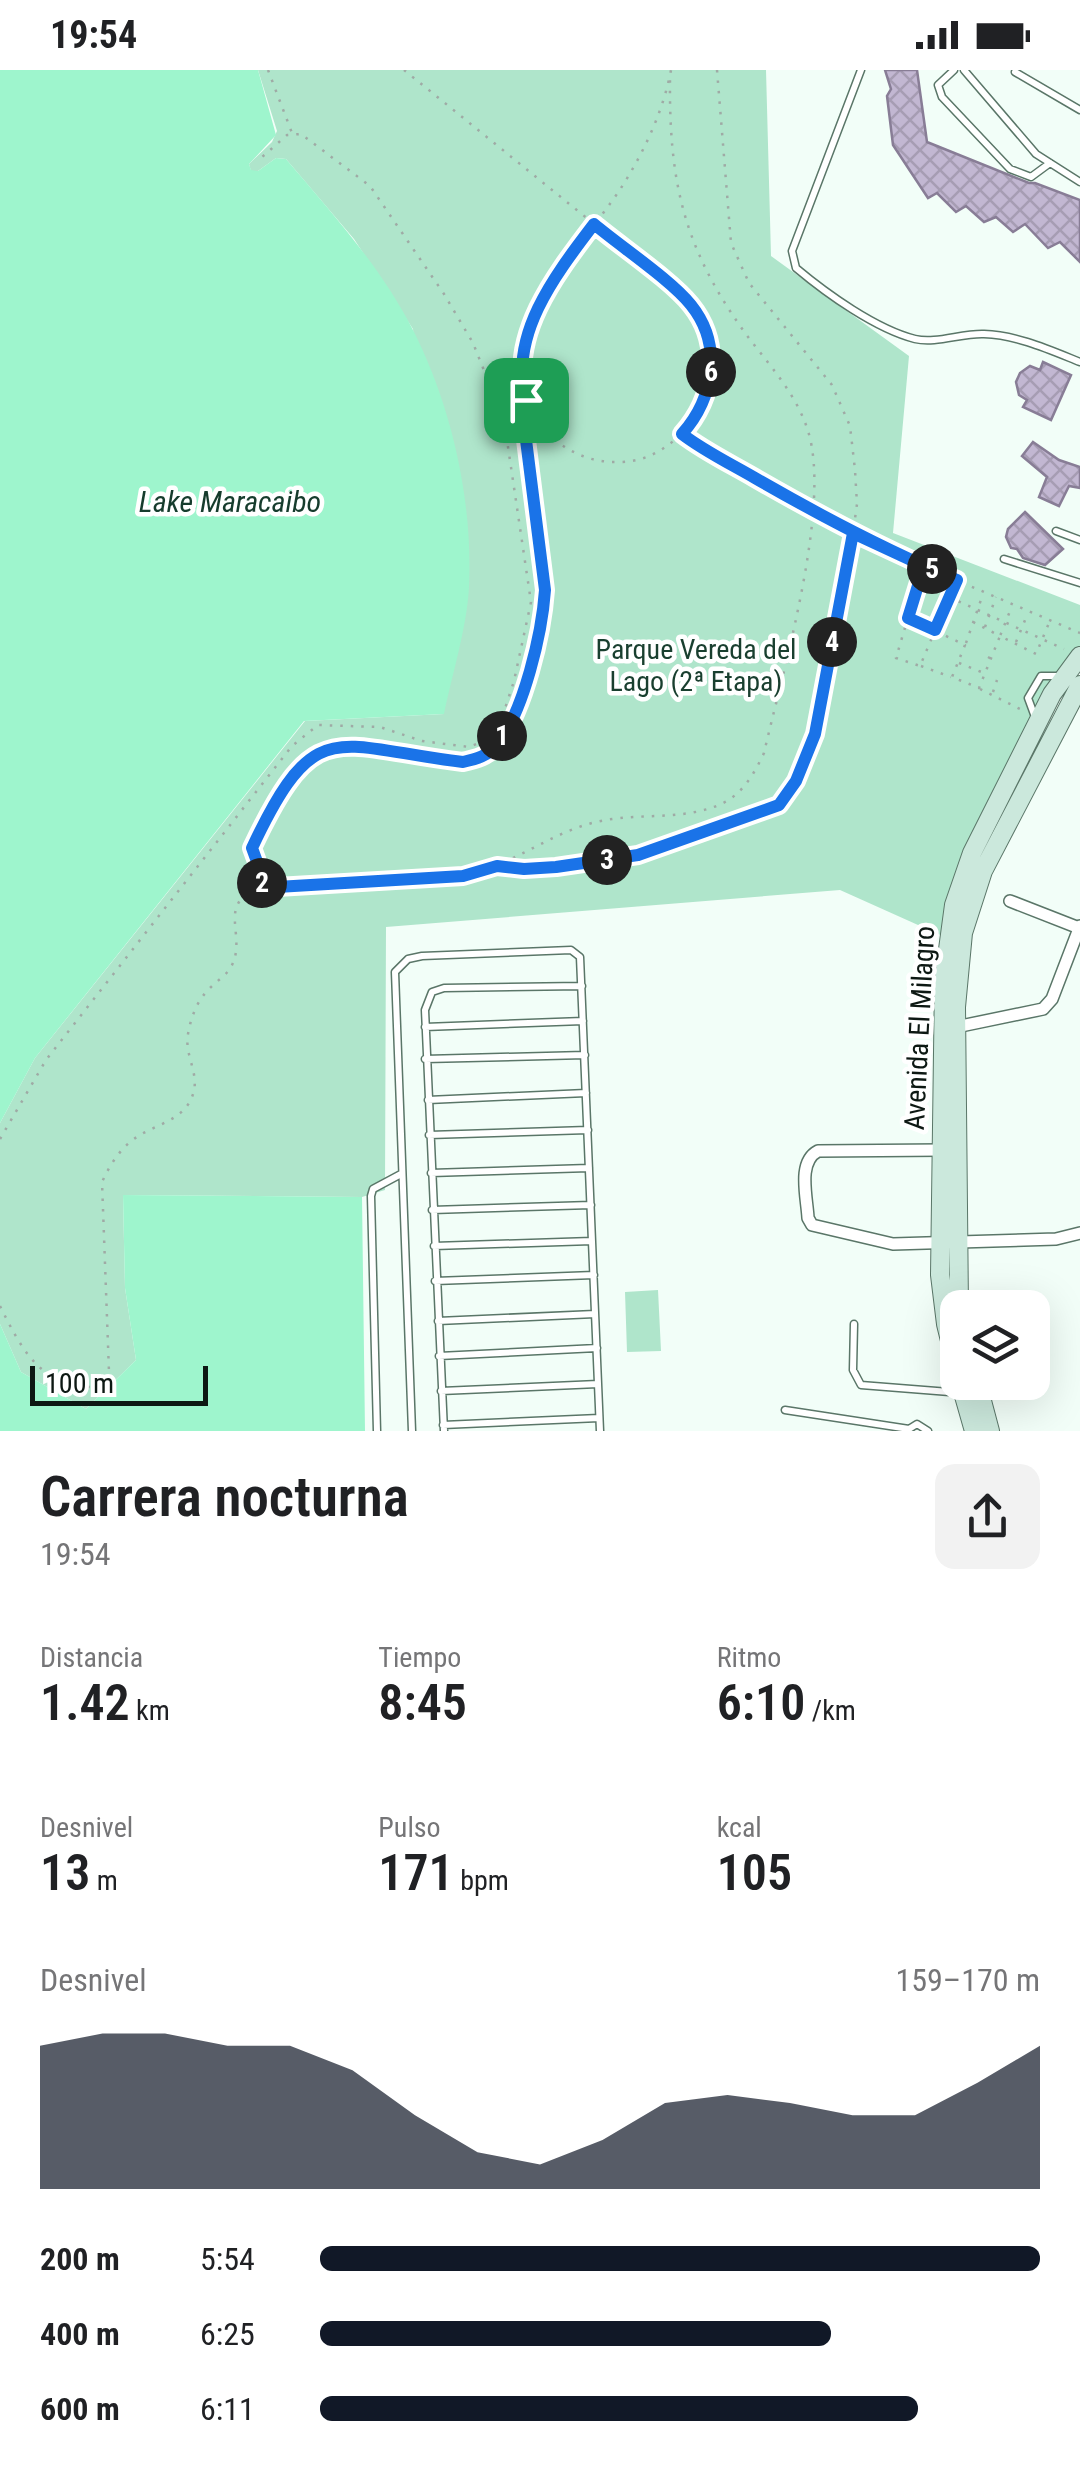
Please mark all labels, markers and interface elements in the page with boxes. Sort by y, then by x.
text: 19:54 [50,13,137,57]
pin: 6 [686,347,736,397]
text: 6 [704,355,718,388]
pin [484,358,569,443]
icon: arrive [499,373,554,428]
water label: Lake Maracaibo [139,484,321,519]
pin: 5 [907,544,957,594]
text: 5 [925,552,939,585]
pin: 4 [807,617,857,667]
text: 4 [825,625,839,658]
park label: Parque Vereda del Lago (2ª Etapa) [596,633,796,698]
pin: 1 [477,711,527,761]
text: 1 [495,719,509,752]
pin: 3 [582,835,632,885]
text: 3 [600,843,614,876]
pin: 2 [237,858,287,908]
text: 2 [255,866,269,899]
street label: Avenida El Milagro [898,925,941,1131]
map controls [940,1290,1050,1400]
button: layers [940,1290,1050,1400]
scale bar [30,1361,208,1406]
text: 100 m [45,1367,114,1400]
button: share [935,1464,1040,1569]
text: Carrera nocturna [40,1465,409,1529]
text: 19:54 [40,1535,111,1573]
text: Distancia [40,1641,143,1674]
text: Tiempo [378,1641,461,1674]
text: Ritmo [717,1641,781,1674]
text: 1.42 [40,1674,130,1732]
text: 8:45 [378,1674,467,1732]
text: 6:10 [717,1674,805,1732]
text: km [130,1694,170,1727]
text: /km [805,1694,856,1727]
text: Desnivel [40,1811,133,1844]
text: Pulso [378,1811,441,1844]
text: kcal [717,1811,762,1844]
text: 13 [40,1844,90,1902]
text: 171 [378,1844,454,1902]
text: 105 [717,1844,792,1902]
text: m [90,1864,118,1897]
text: bpm [454,1864,509,1897]
text: Desnivel [40,1961,147,1999]
text: 159–170 m [895,1961,1040,1999]
text: 200 m [40,2240,120,2278]
text: 5:54 [200,2240,255,2278]
text: 400 m [40,2315,120,2353]
text: 6:25 [200,2315,255,2353]
text: 600 m [40,2390,120,2428]
text: 6:11 [200,2390,255,2428]

